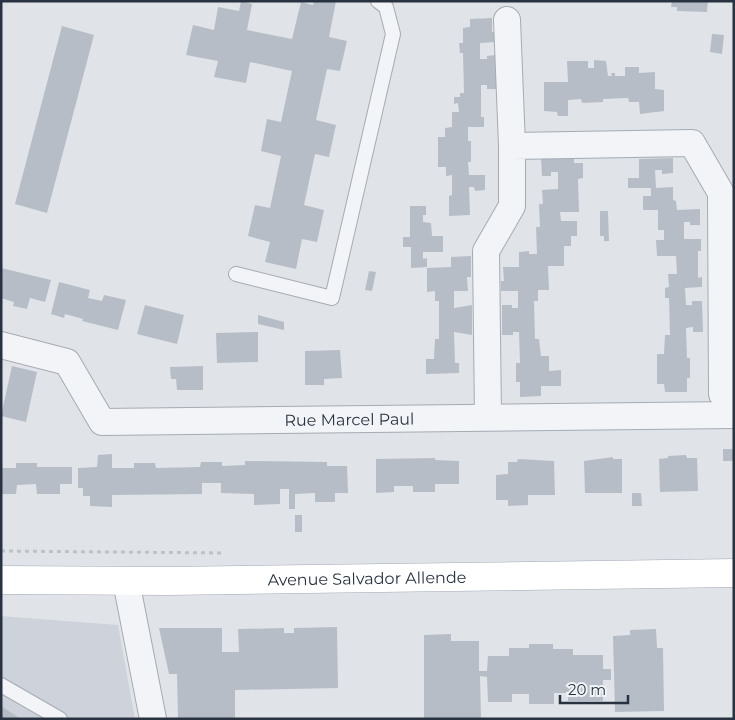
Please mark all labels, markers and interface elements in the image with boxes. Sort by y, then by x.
street label: Rue Marcel Paul [284,410,414,430]
street label: Avenue Salvador Allende [267,568,466,590]
scale bar [560,672,628,704]
text: 20 m [568,680,606,699]

